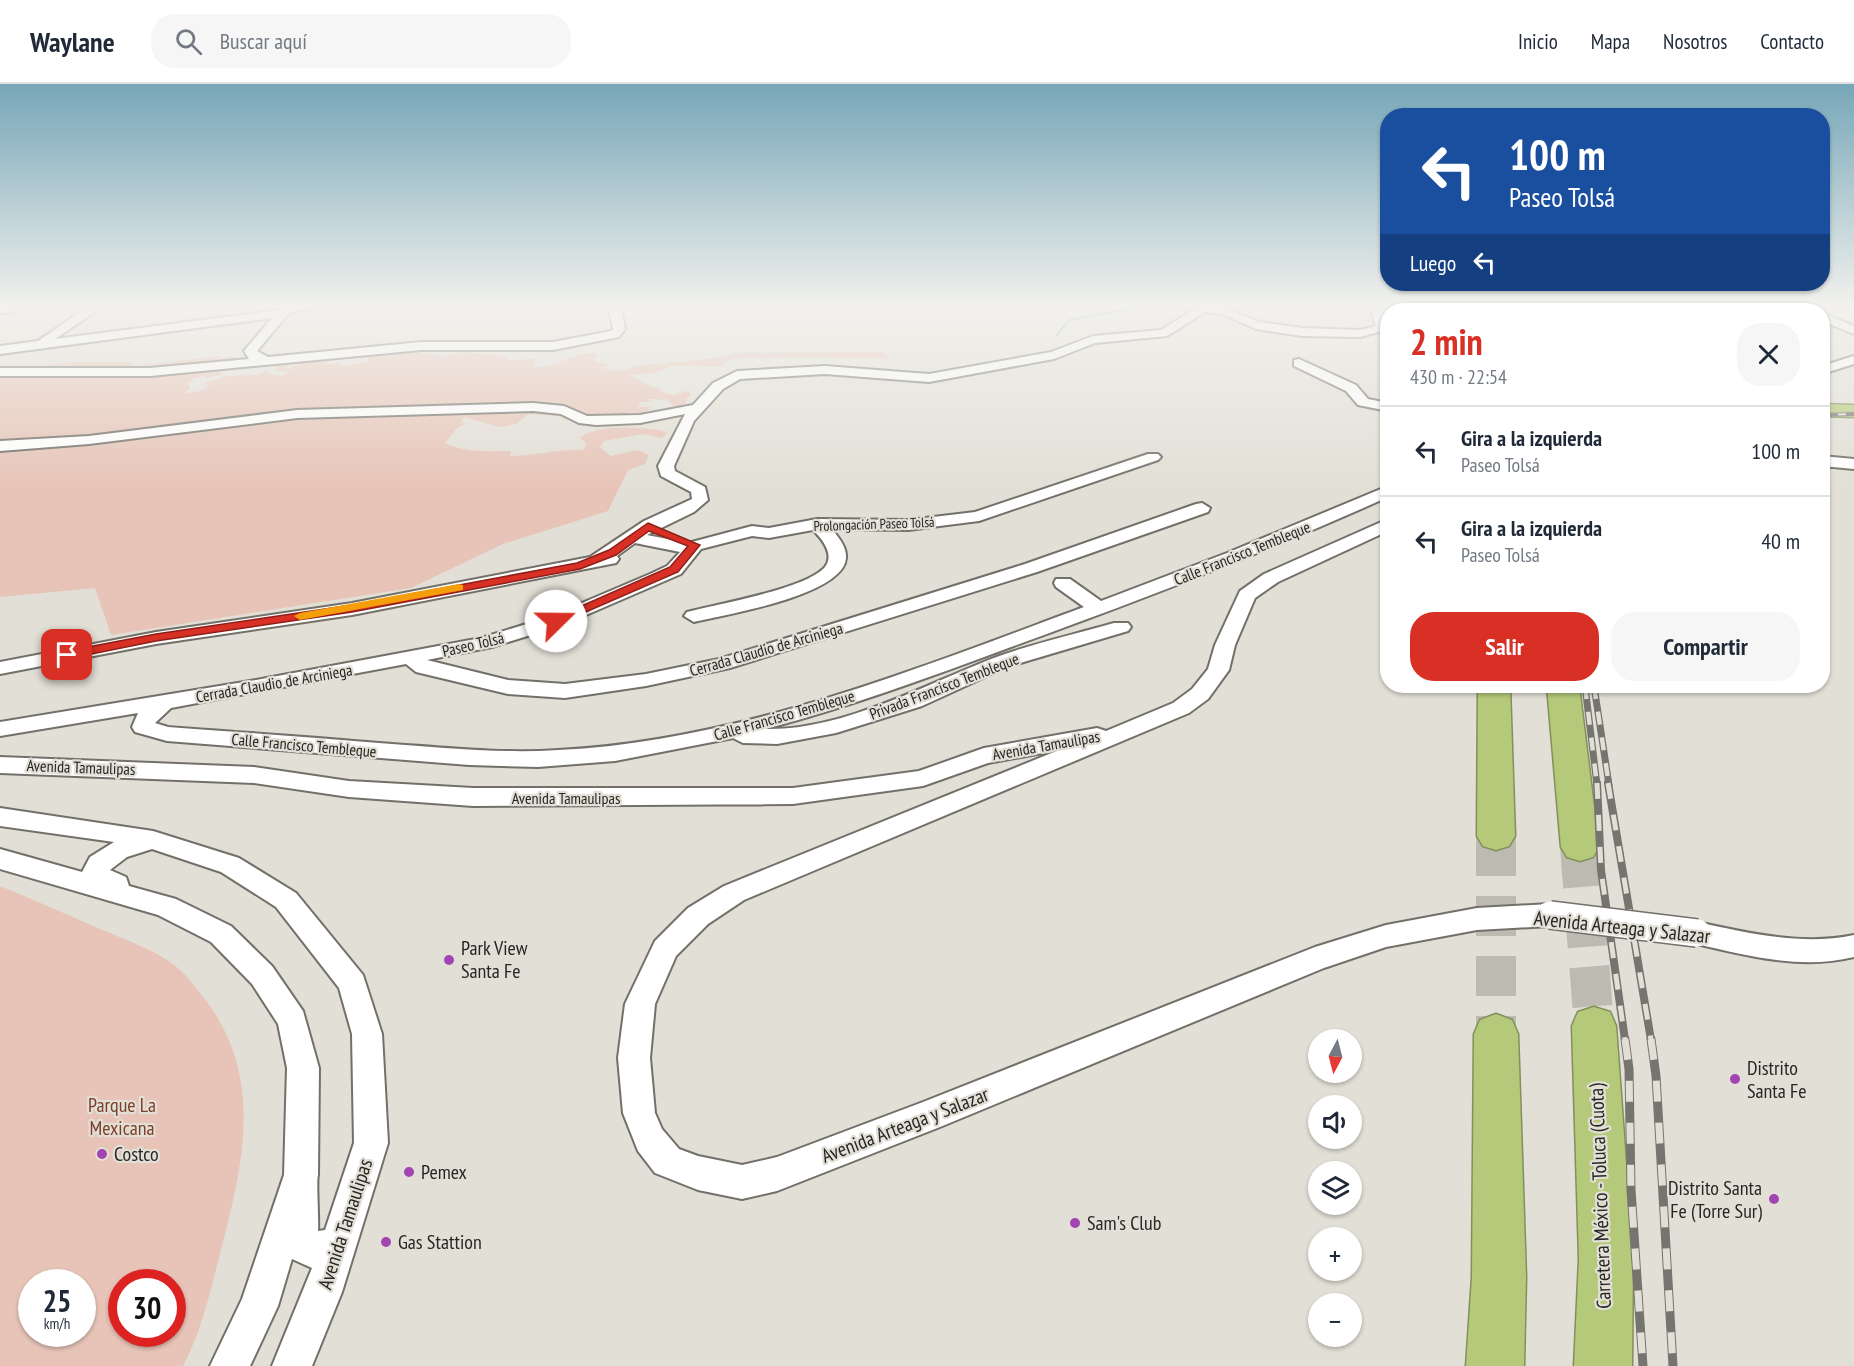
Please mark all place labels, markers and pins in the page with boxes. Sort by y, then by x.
pin [41,629,92,680]
place label: Park View Santa Fe [461,935,528,984]
marker: Park View Santa Fe [442,953,456,967]
place label: Distrito Santa Fe [1747,1055,1807,1104]
marker: Distrito Santa Fe [1728,1072,1742,1086]
place label: Costco [114,1141,159,1167]
marker: Costco [95,1147,109,1161]
place label: Pemex [421,1159,467,1185]
marker: Pemex [402,1165,416,1179]
place label: Distrito Santa Fe (Torre Sur) [1668,1175,1762,1224]
marker: Distrito Santa Fe (Torre Sur) [1767,1192,1781,1206]
place label: Sam's Club [1087,1210,1161,1236]
marker: Sam's Club [1068,1216,1082,1230]
place label: Gas Stattion [398,1229,482,1255]
marker: Gas Stattion [379,1235,393,1249]

